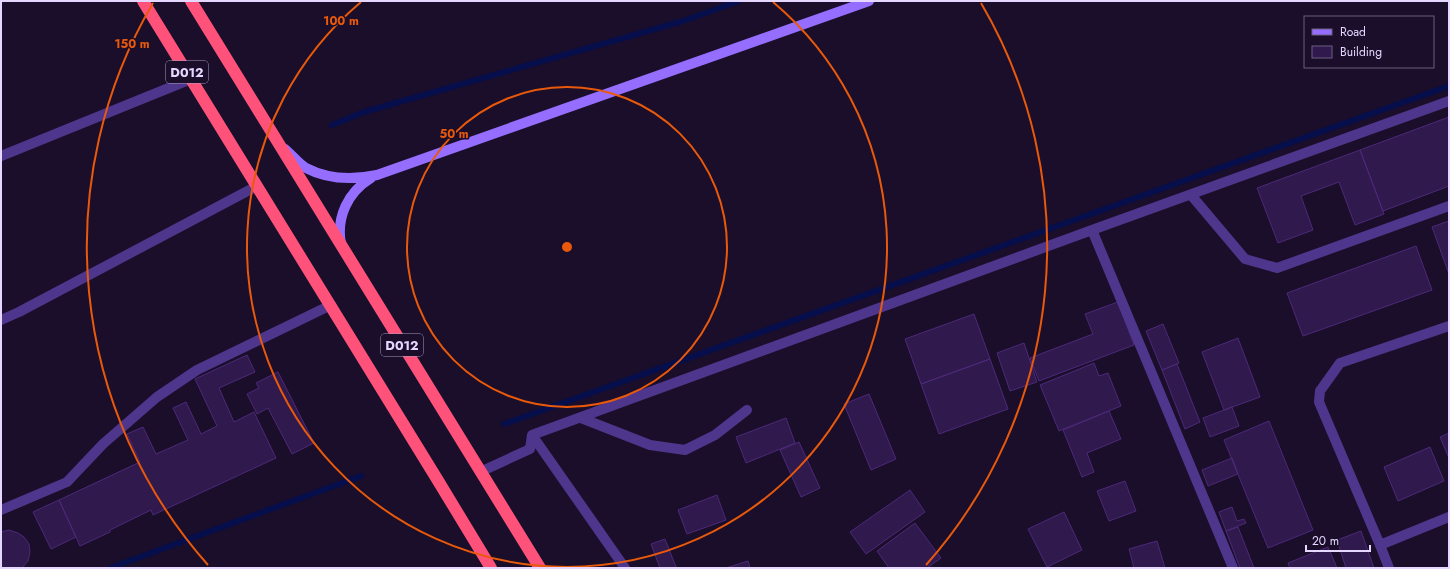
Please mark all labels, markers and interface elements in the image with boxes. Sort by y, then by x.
text: 100 m [323,12,359,30]
legend [1304,16,1434,68]
text: Road [1340,23,1366,41]
text: 150 m [114,35,150,53]
text: Building [1340,43,1382,61]
road number: D012 [166,61,208,83]
text: 50 m [439,125,469,143]
centre of rings [560,240,574,254]
road number: D012 [381,334,423,356]
scale bar [1306,527,1370,553]
text: 20 m [1312,532,1339,550]

